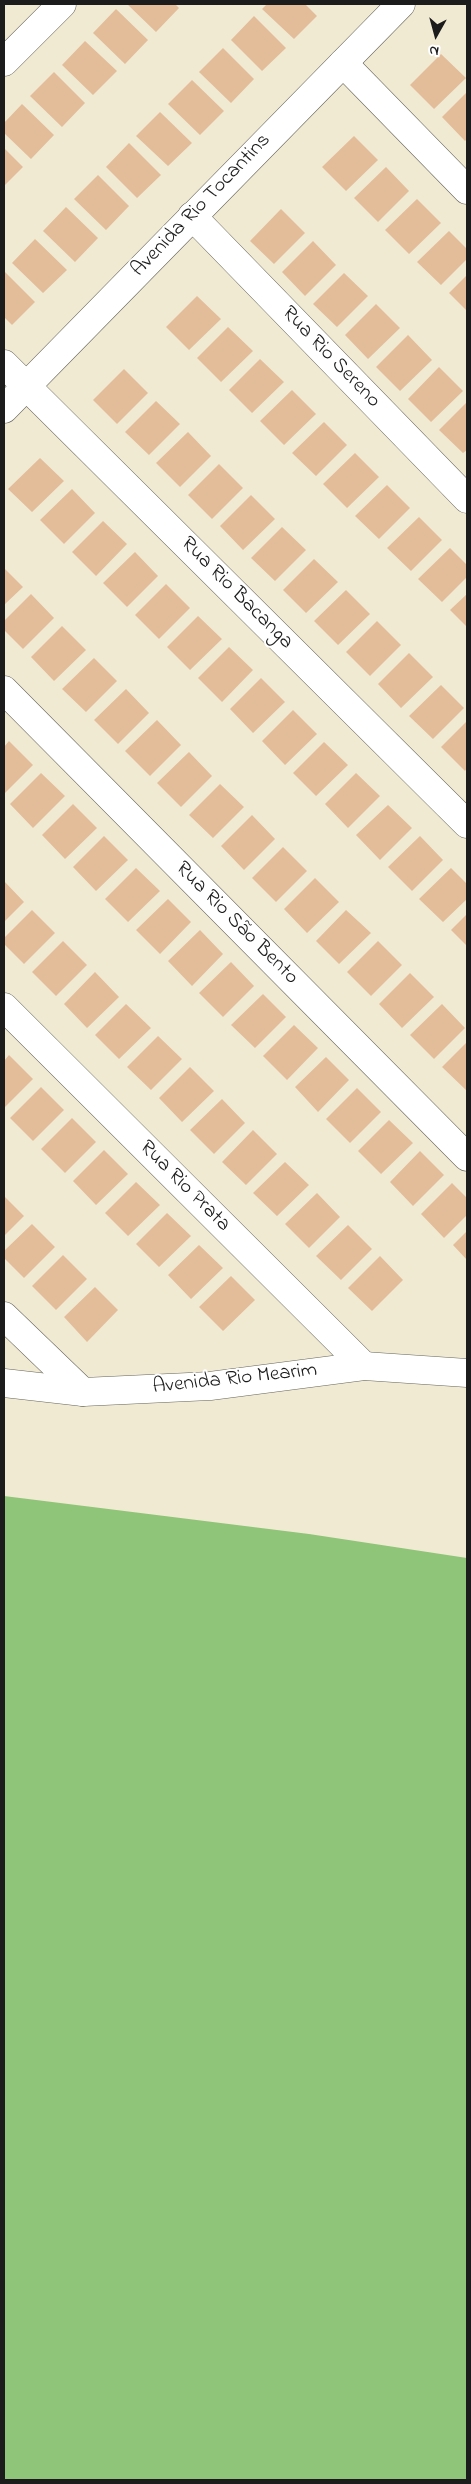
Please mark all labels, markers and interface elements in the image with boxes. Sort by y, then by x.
north arrow [411,10,461,60]
text: N [428,39,440,61]
street label: Avenida Rio Tocantins [127,129,277,283]
street label: Rua Rio Sereno [275,302,385,414]
street label: Rua Rio Bacanga [174,532,298,656]
street label: Rua Rio São Bento [169,857,303,991]
street label: Rua Rio Prata [133,1136,235,1238]
street label: Avenida Rio Mearim [152,1359,318,1401]

